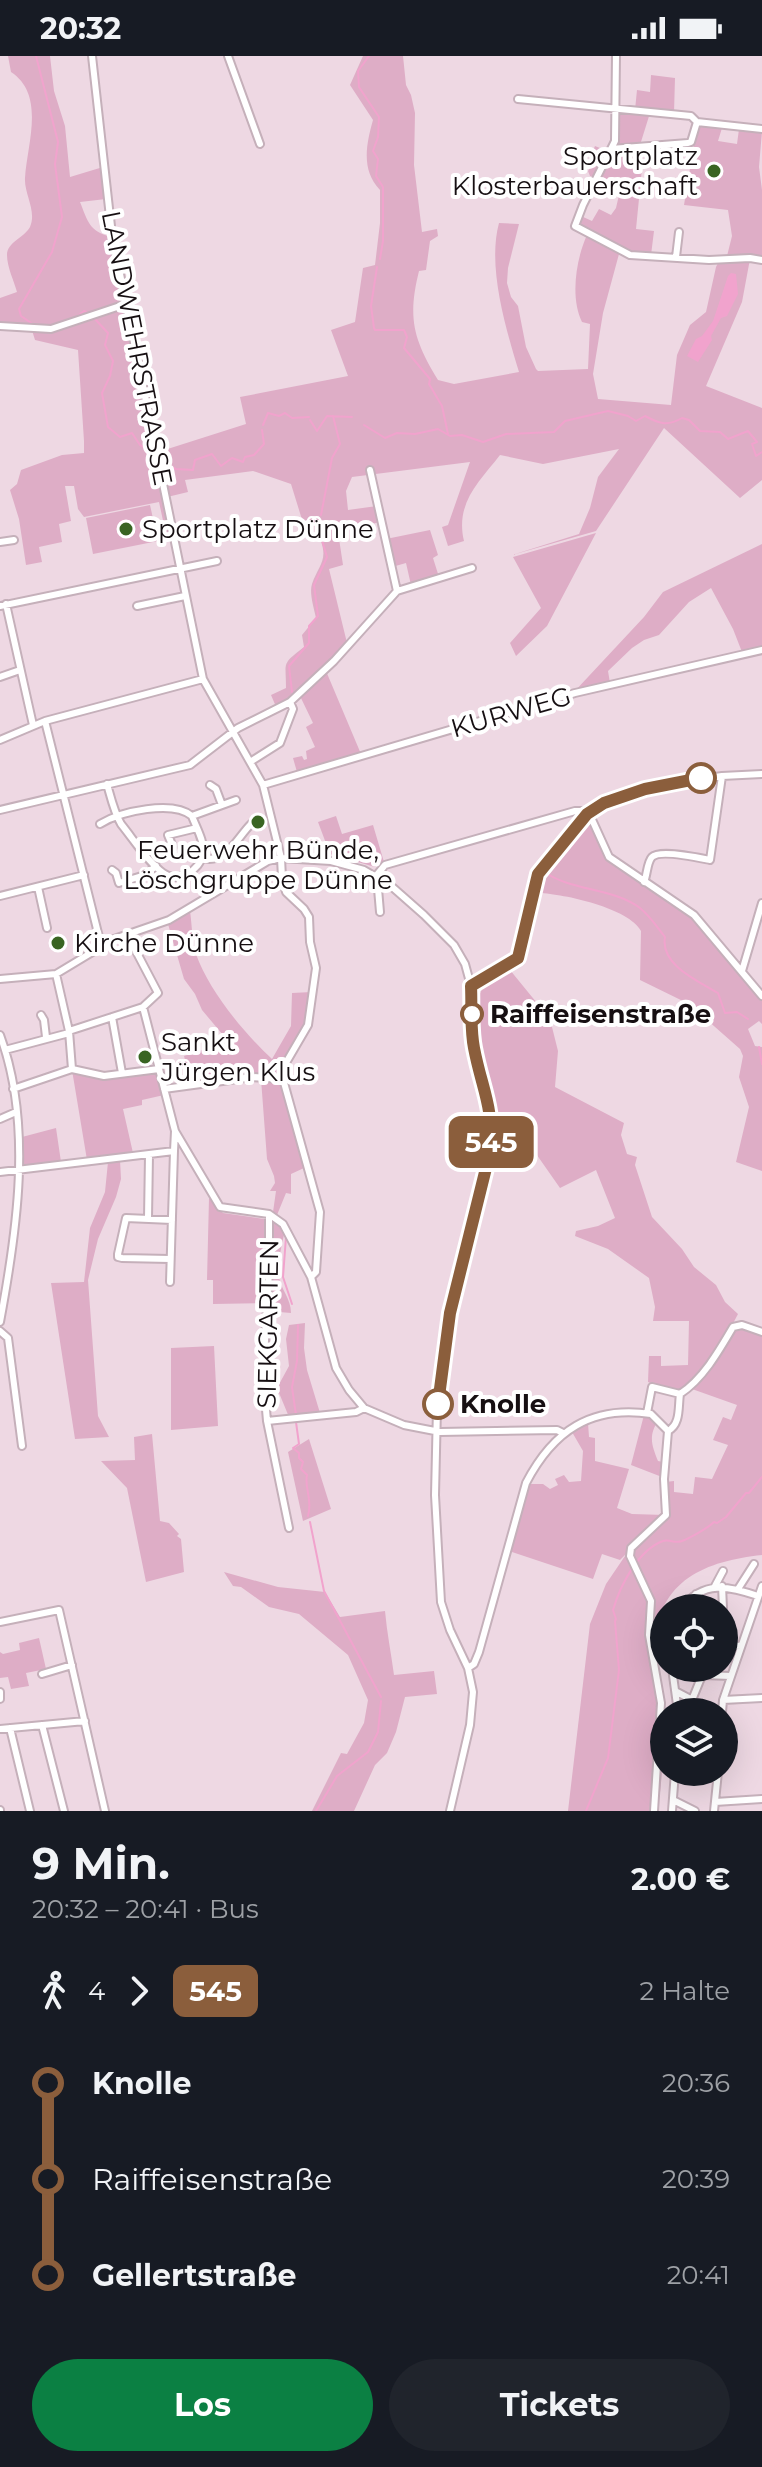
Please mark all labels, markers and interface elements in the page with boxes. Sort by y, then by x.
text: 20:32 [40,10,121,47]
place label: Sportplatz Klosterbauerschaft [452,140,698,202]
marker: Sportplatz Klosterbauerschaft [705,162,723,180]
street label: LANDWEHRSTRASSE [95,208,179,488]
place label: Sportplatz Dünne [142,513,374,545]
marker: Sportplatz Dünne [117,520,135,538]
street label: KURWEG [447,680,575,744]
unlabelled marker [686,763,716,793]
marker: Feuerwehr Bünde, Löschgruppe Dünne [249,813,267,831]
place label: Feuerwehr Bünde, Löschgruppe Dünne [123,834,393,896]
place label: Kirche Dünne [74,927,254,959]
marker: Kirche Dünne [49,934,67,952]
place label: Raiffeisenstraße [490,998,711,1030]
marker: Raiffeisenstraße [461,1003,483,1025]
place label: Sankt Jürgen Klus [160,1026,315,1088]
marker: Sankt Jürgen Klus [136,1048,154,1066]
line badge: 545 [445,1116,537,1168]
text: 545 [465,1125,517,1159]
street label: SIEKGARTEN [251,1239,285,1409]
place label: Knolle [460,1388,546,1420]
marker: Knolle [423,1389,453,1419]
map controls [650,1594,738,1786]
button: locate [650,1594,738,1682]
button: layers [650,1698,738,1786]
text: 9 Min. [32,1836,170,1890]
text: 2.00 € [631,1861,730,1898]
text: 20:32 – 20:41 · Bus [32,1893,259,1925]
icon: walk [32,1969,76,2013]
icon: forward [117,1969,161,2013]
text: 545 [189,1974,242,2008]
text: 4 [88,1975,105,2007]
text: 2 Halte [639,1975,730,2007]
text: Knolle [92,2065,191,2102]
text: 20:36 [662,2067,730,2099]
text: Raiffeisenstraße [92,2161,332,2198]
text: 20:39 [662,2163,730,2195]
text: Gellertstraße [92,2257,296,2294]
text: 20:41 [667,2259,730,2291]
button: Los [32,2359,373,2451]
button: Tickets [389,2359,730,2451]

